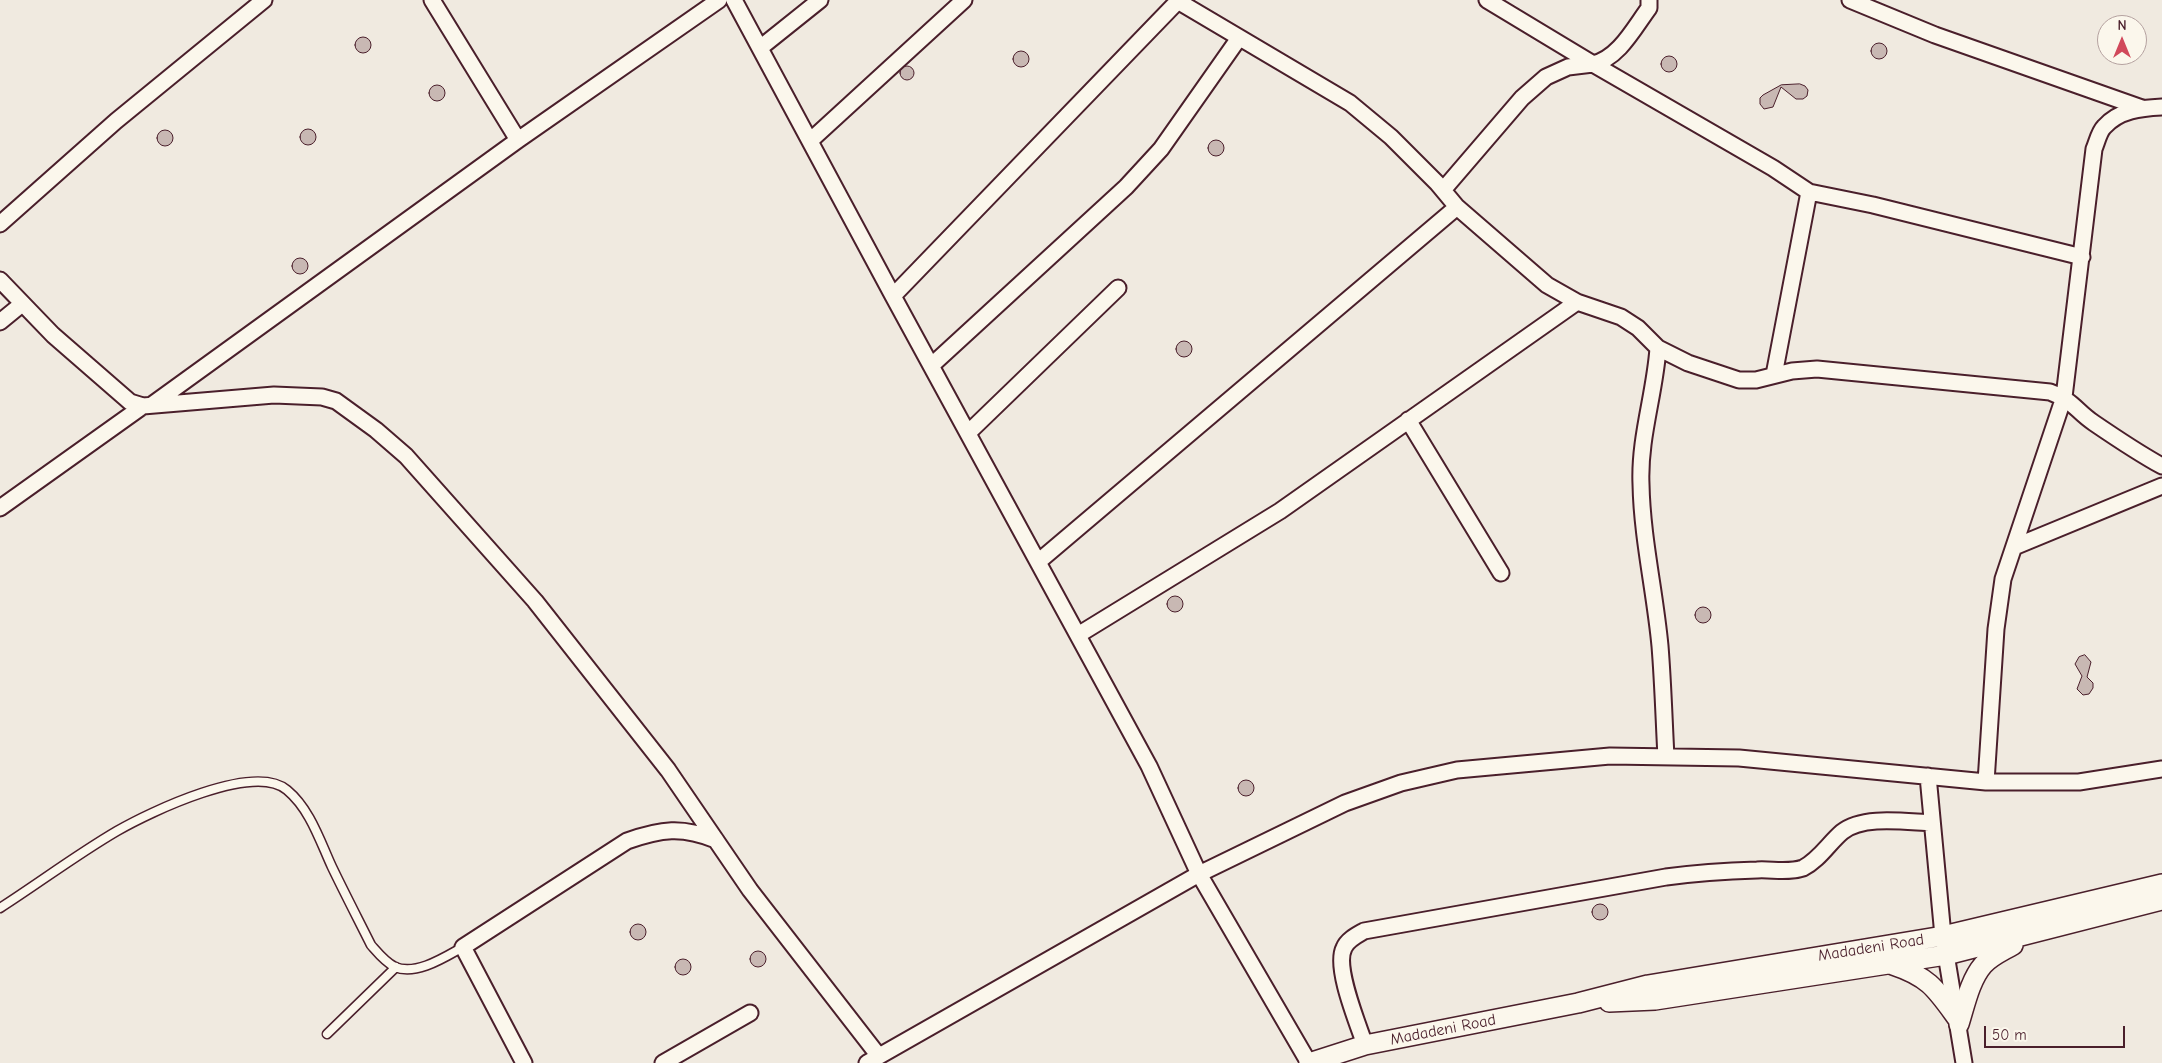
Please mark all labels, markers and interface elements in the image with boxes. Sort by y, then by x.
north arrow [2097,15,2147,65]
text: N [2117,17,2127,34]
street label: Madadeni Road [1817,930,1925,966]
street label: Madadeni Road [1389,1010,1497,1050]
scale bar [1987,1016,2128,1048]
text: 50 m [1992,1026,2027,1044]

